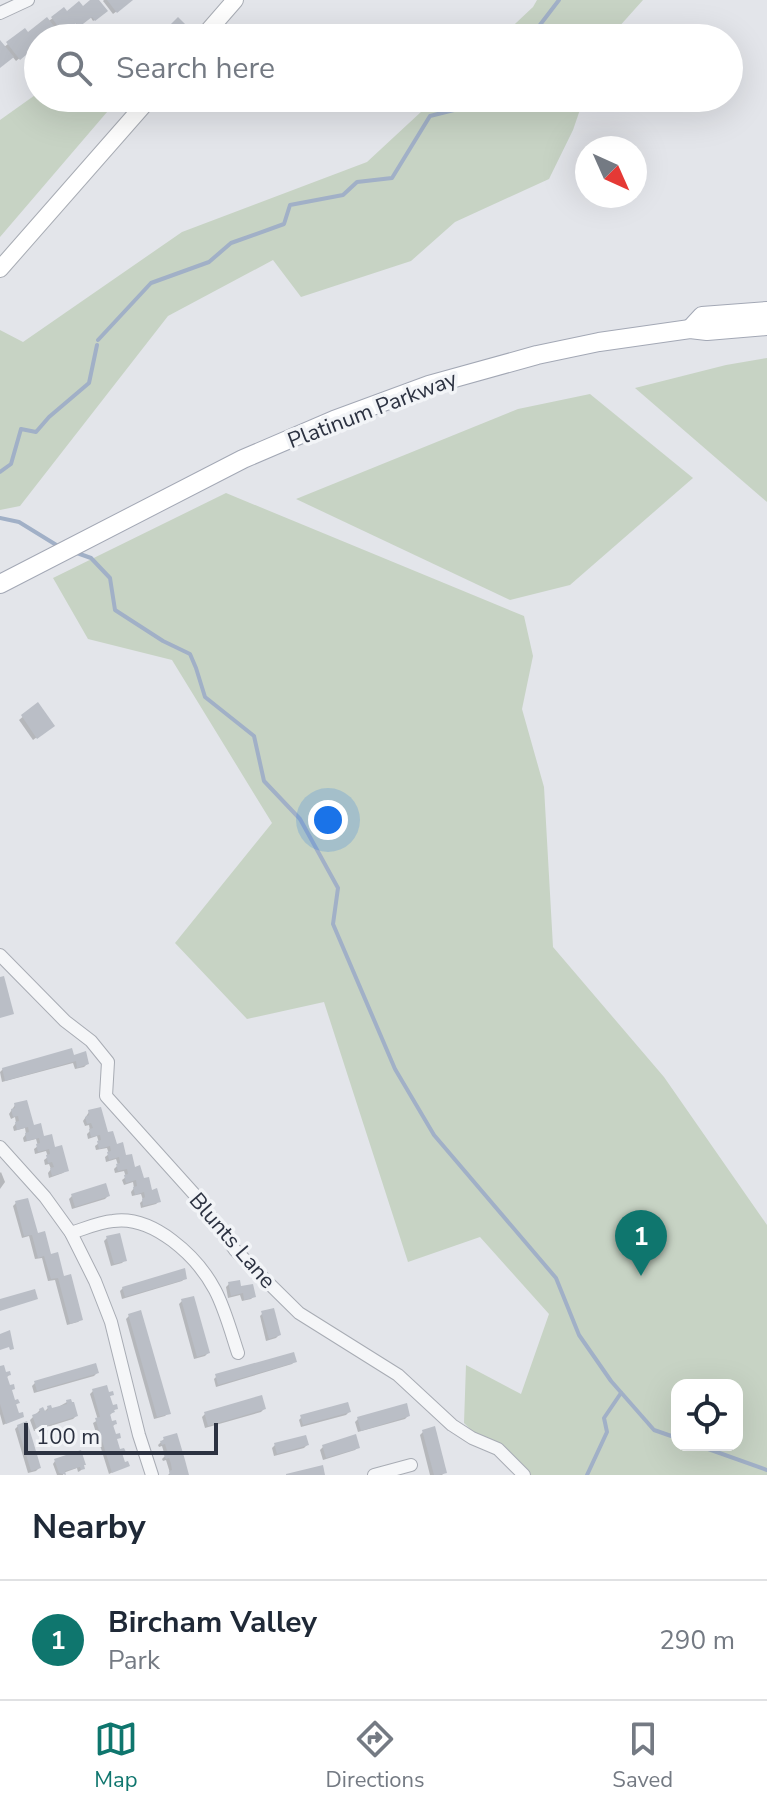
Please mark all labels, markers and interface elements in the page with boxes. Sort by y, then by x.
search box [24,24,743,112]
icon: search [52,46,96,90]
text: Search here [116,48,275,89]
north arrow [575,136,647,208]
street label: Platinum Parkway [283,364,462,456]
your location [308,800,348,840]
street label: Blunts Lane [182,1186,282,1295]
pin: 1 [615,1210,667,1276]
map controls [671,1379,743,1451]
button: locate [671,1379,743,1451]
scale bar [24,1419,218,1455]
text: 100 m [36,1422,100,1452]
text: Nearby [32,1504,146,1550]
text: Bircham Valley [108,1602,317,1643]
text: 1 [50,1623,66,1658]
text: 290 m [659,1623,735,1658]
text: Park [108,1643,160,1678]
tab: Map [94,1717,138,1795]
tab: Directions [326,1717,425,1795]
tab: Saved [612,1717,673,1795]

